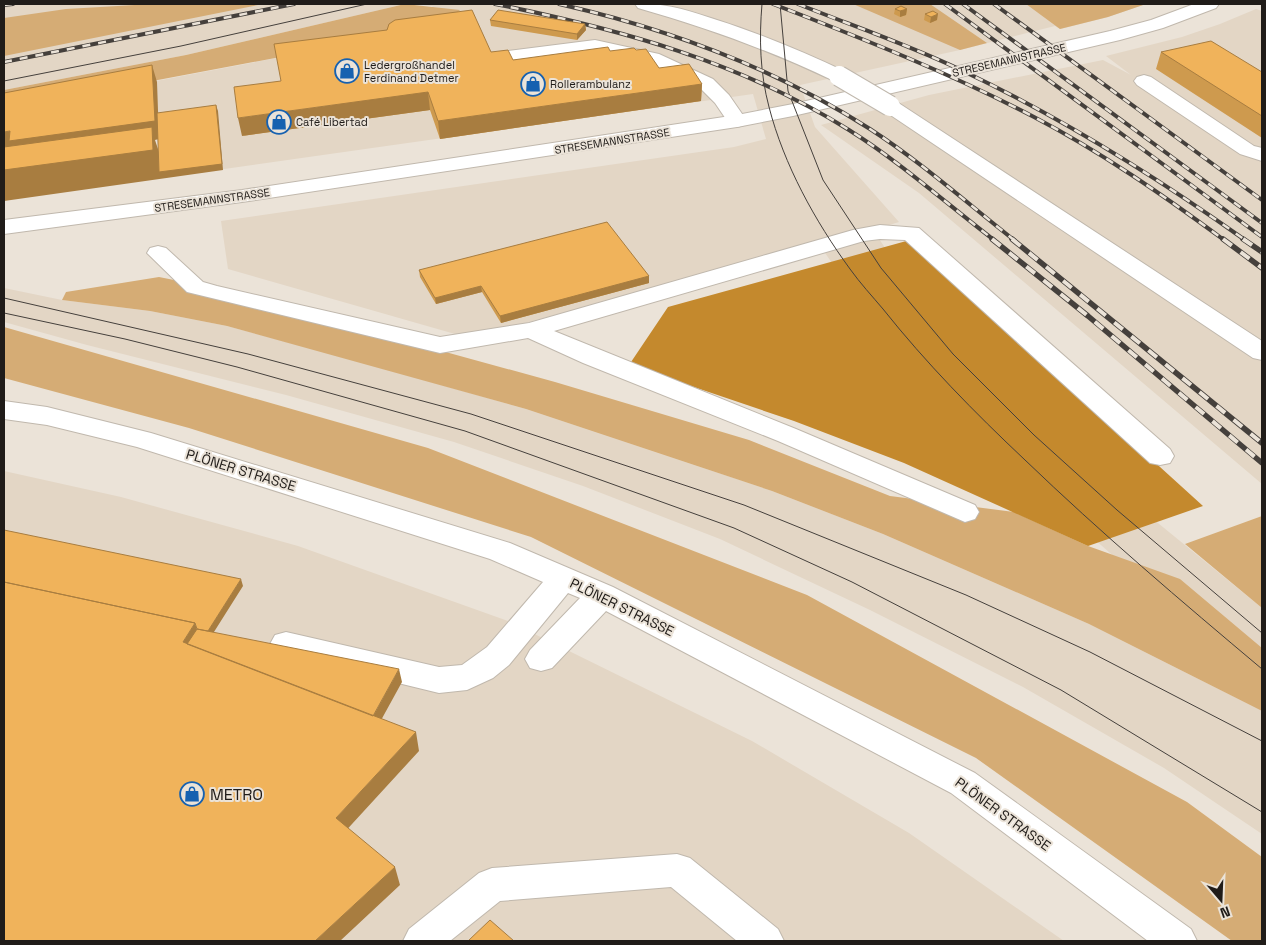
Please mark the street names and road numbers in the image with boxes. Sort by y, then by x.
street label: STRESEMANNSTRASSE [951,40,1067,80]
street label: STRESEMANNSTRASSE [553,125,671,157]
street label: STRESEMANNSTRASSE [153,185,271,215]
street label: PLÖNER STRASSE [184,445,298,495]
street label: PLÖNER STRASSE [567,574,677,640]
street label: PLÖNER STRASSE [952,773,1054,855]

